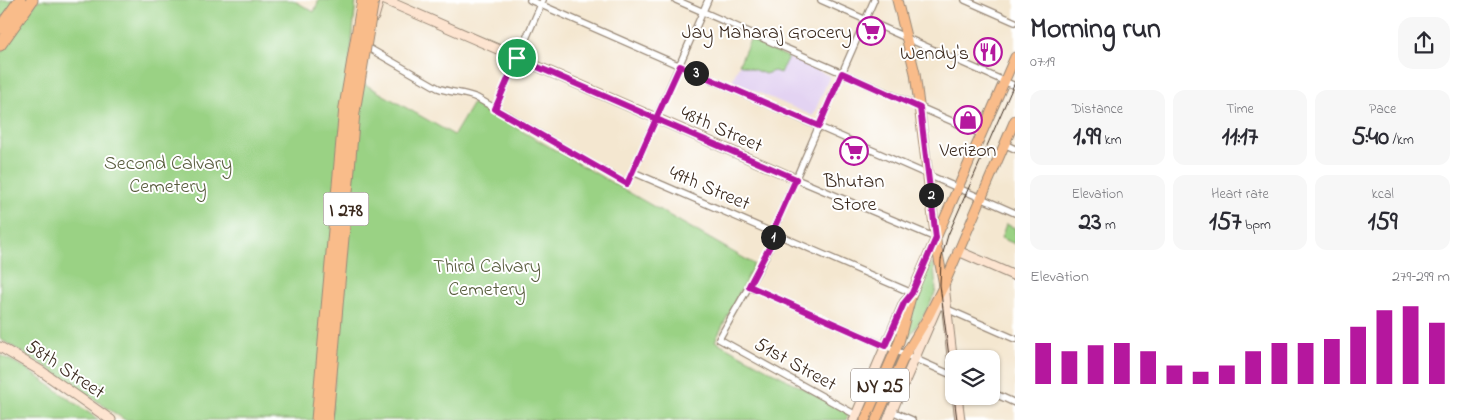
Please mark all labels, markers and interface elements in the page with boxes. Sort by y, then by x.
text: Morning run [1030,10,1161,51]
supermarket icon: Jay Maharaj Grocery [856,16,886,46]
button: share [1398,17,1450,69]
place label: Jay Maharaj Grocery [682,19,852,48]
pin [496,37,538,79]
restaurant icon: Wendy's [973,37,1003,67]
place label: Wendy's [900,40,969,69]
icon: arrive [503,44,531,72]
text: 07:19 [1030,50,1055,74]
pin: 3 [684,60,708,86]
text: 3 [694,63,699,84]
street label: 48th Street [675,99,767,161]
text: Distance [1072,99,1123,120]
text: Time [1226,99,1254,120]
text: Pace [1369,99,1396,120]
shop icon: Verizon [953,105,983,135]
text: 1.99 [1073,120,1101,156]
text: 11:17 [1222,120,1258,156]
text: 5:40 [1351,120,1389,156]
text: km [1101,130,1122,151]
text: /km [1389,130,1414,151]
supermarket icon: Bhutan Store [839,136,869,166]
place label: Verizon [939,137,997,166]
park label: Second Calvary Cemetery [104,150,232,202]
street label: 49th Street [664,159,754,220]
place label: Bhutan Store [823,168,884,220]
pin: 2 [918,182,944,208]
text: Elevation [1072,184,1123,205]
text: Heart rate [1211,184,1269,205]
text: kcal [1372,184,1394,205]
text: 2 [928,185,935,206]
road number: I 278 [324,192,368,225]
text: 23 [1079,205,1102,241]
text: 157 [1209,205,1242,241]
text: 159 [1368,205,1398,241]
text: m [1102,215,1116,236]
text: bpm [1242,215,1271,236]
pin: 1 [760,224,786,250]
text: 1 [771,227,776,248]
park label: Third Calvary Cemetery [433,253,541,305]
text: Elevation [1030,265,1089,289]
text: 279–299 m [1392,265,1450,289]
street label: 51st Street [748,331,841,400]
street label: 58th Street [19,333,110,408]
map controls [945,350,1000,405]
button: layers [945,350,1000,405]
road number: NY 25 [851,368,909,402]

